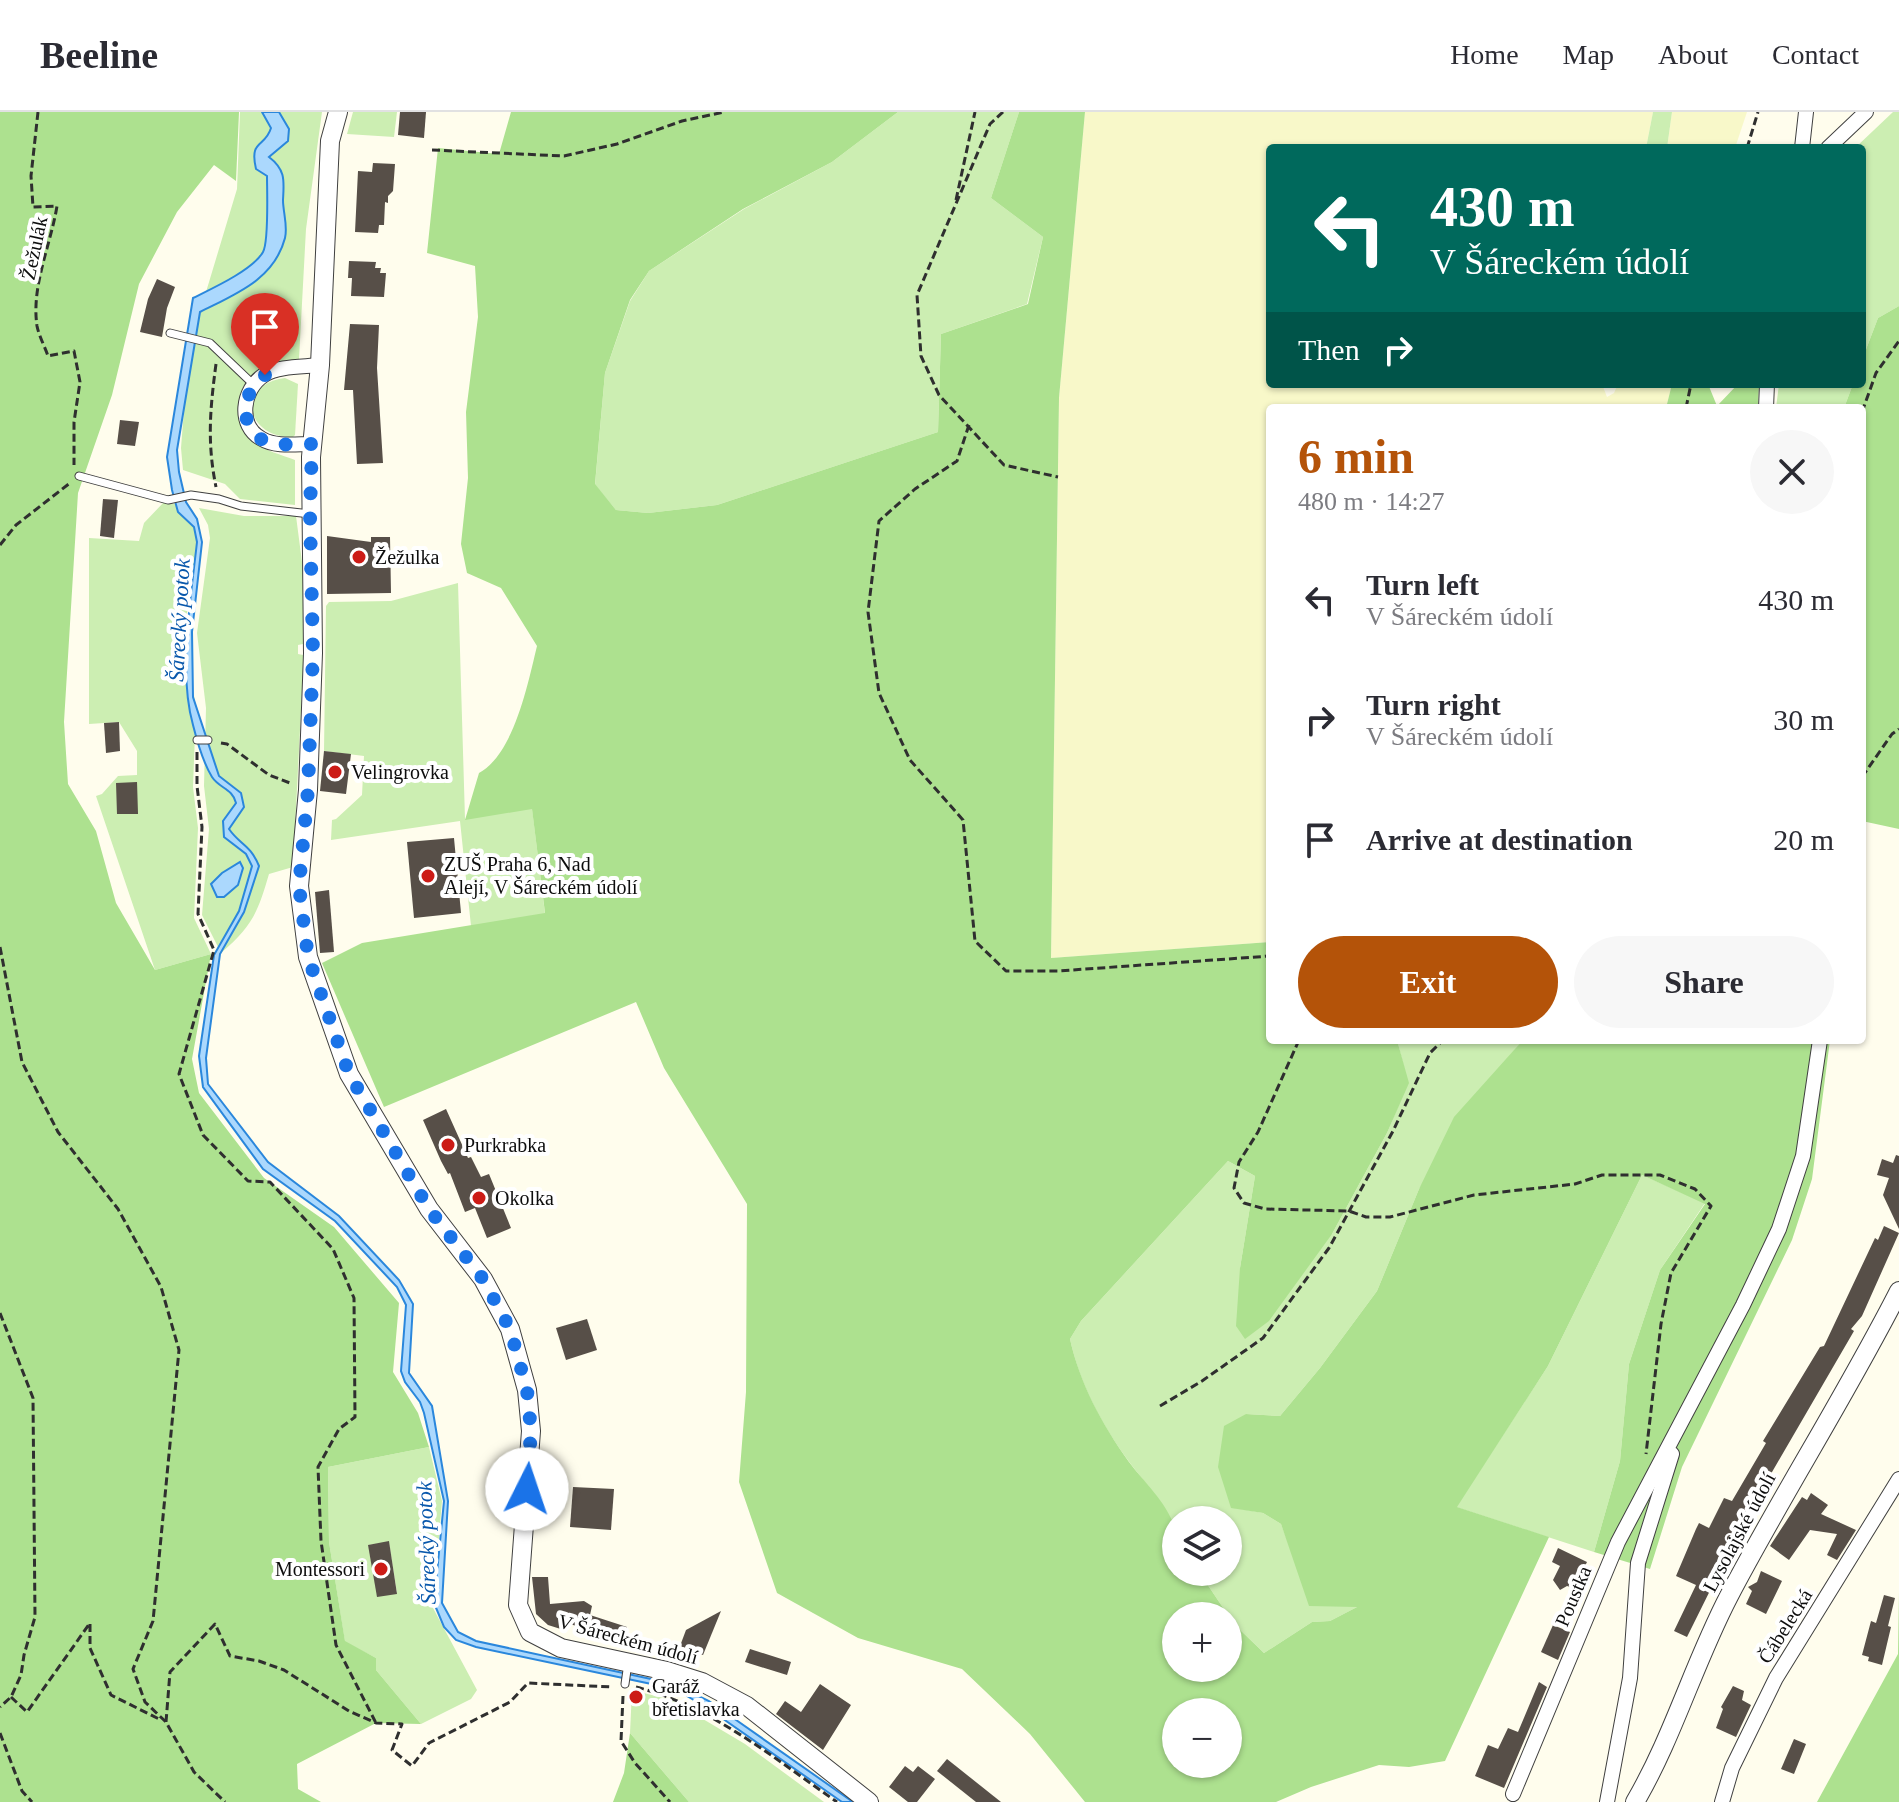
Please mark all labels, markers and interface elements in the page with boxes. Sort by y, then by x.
text: Beeline [40,34,158,76]
text: Home [1450,39,1519,70]
text: Map [1563,39,1614,70]
text: About [1658,39,1728,70]
text: Contact [1772,39,1859,70]
icon: left [1298,176,1402,280]
text: 430 m [1430,176,1575,238]
street label: Žežulák [17,214,51,282]
text: V Šáreckém údolí [1430,242,1689,282]
pin [231,293,299,375]
icon: arrive [243,305,287,349]
icon: right [1376,328,1420,372]
text: Then [1298,333,1360,366]
text: 6 min [1298,430,1414,483]
button: close [1750,430,1834,514]
text: 480 m · 14:27 [1298,487,1445,516]
place label: Žežulka [375,546,440,568]
marker: Žežulka [350,548,368,566]
water label: Šárecký potok [163,557,195,682]
text: Turn left [1366,568,1479,601]
icon: left [1298,578,1342,622]
text: 430 m [1758,583,1834,616]
text: V Šáreckém údolí [1366,602,1553,631]
text: Turn right [1366,688,1501,721]
icon: right [1298,698,1342,742]
text: 30 m [1773,703,1834,736]
text: V Šáreckém údolí [1366,722,1553,751]
place label: Velingrovka [351,761,449,784]
marker: Velingrovka [326,763,344,781]
icon: arrive [1298,818,1342,862]
text: Arrive at destination [1366,823,1633,856]
text: 20 m [1773,823,1834,856]
place label: ZUŠ Praha 6, Nad Alejí, V Šáreckém údolí [444,852,638,899]
marker: ZUŠ Praha 6, Nad Alejí, V Šáreckém údolí [419,867,437,885]
button: Exit [1298,936,1558,1028]
button: Share [1574,936,1834,1028]
place label: Purkrabka [464,1134,546,1156]
marker: Purkrabka [439,1136,457,1154]
place label: Okolka [495,1187,554,1209]
marker: Okolka [470,1189,488,1207]
position arrow [485,1447,569,1531]
street label: Lysolajské údolí [1698,1468,1781,1596]
water label: Šárecký potok [411,1480,441,1605]
map controls [1162,1506,1242,1778]
button: layers [1162,1506,1242,1586]
place label: Montessori [275,1558,365,1580]
marker: Montessori [372,1560,390,1578]
street label: Poustka [1550,1562,1596,1629]
street label: Čábelecká [1753,1584,1816,1667]
button: + [1162,1602,1242,1682]
street label: V Šáreckém údolí [556,1609,701,1668]
place label: Garáž břetislavka [652,1675,740,1720]
marker: Garáž břetislavka [627,1688,645,1706]
button: − [1162,1698,1242,1778]

